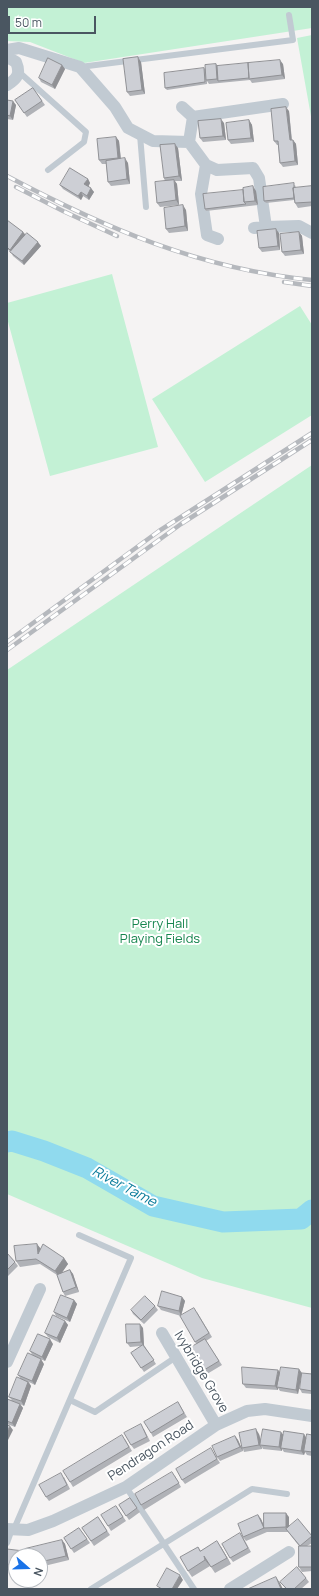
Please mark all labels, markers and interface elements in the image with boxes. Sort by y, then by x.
scale bar [10,8,98,34]
text: 50 m [15,14,42,31]
park label: Perry Hall Playing Fields [120,916,200,947]
water label: River Tame [89,1163,159,1211]
street label: Ivybridge Grove [170,1328,232,1416]
street label: Pendragon Road [105,1418,197,1484]
north arrow [8,1548,48,1588]
text: N [30,1566,47,1578]

